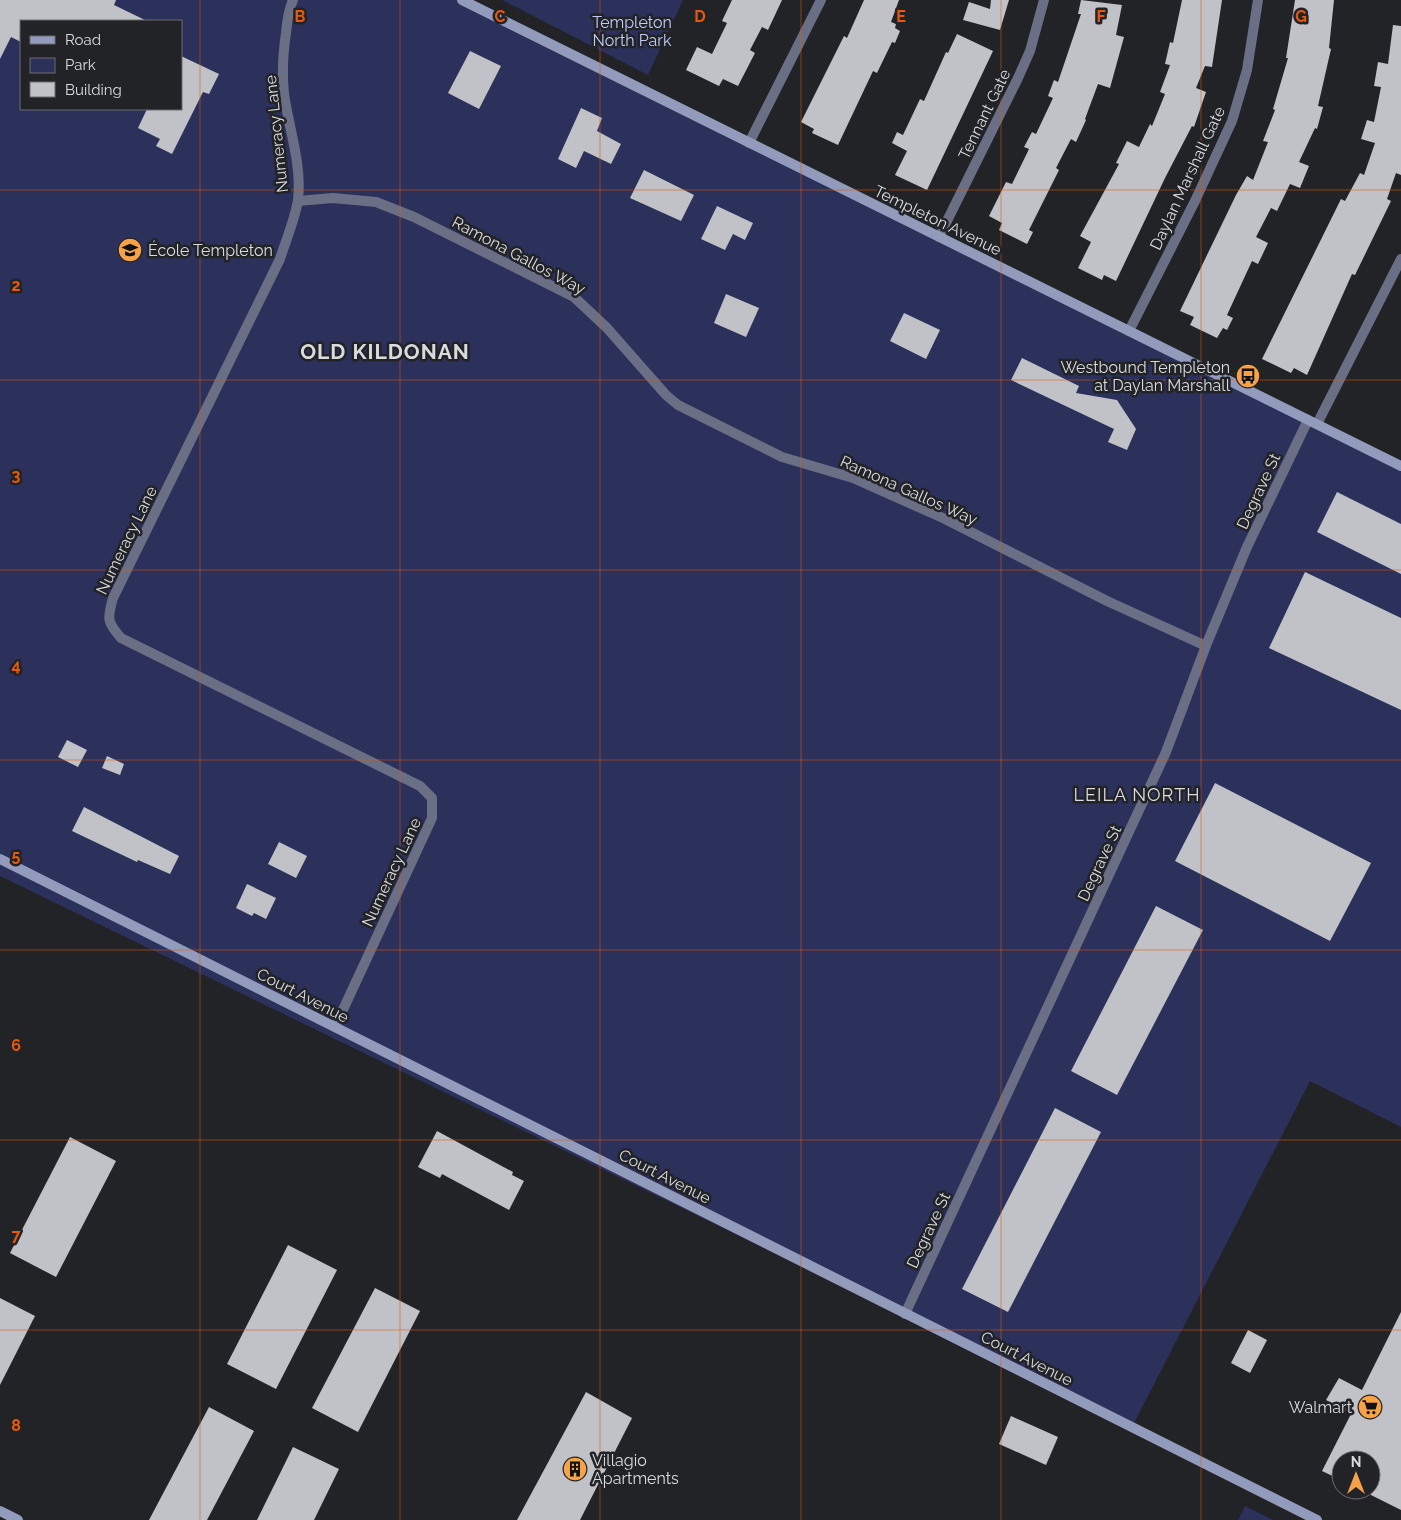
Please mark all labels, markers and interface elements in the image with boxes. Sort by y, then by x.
text: B [295,7,306,26]
text: C [495,7,506,26]
text: D [694,7,706,26]
text: E [896,7,906,26]
text: F [1096,7,1106,26]
text: G [1295,7,1307,26]
park label: Templeton North Park [592,13,672,50]
legend [20,20,182,110]
text: Road [65,31,101,49]
text: Park [65,56,96,74]
street label: Tennant Gate [954,66,1015,162]
street label: Numeracy Lane [261,74,292,194]
text: Building [65,81,122,99]
street label: Daylan Marshall Gate [1146,103,1229,253]
street label: Templeton Avenue [871,181,1005,260]
street label: Ramona Gallos Way [449,212,589,299]
school or university icon: École Templeton [117,237,143,263]
place label: École Templeton [148,240,273,260]
text: 2 [11,276,21,295]
district label: OLD KILDONAN [300,339,470,364]
place label: Westbound Templeton at Daylan Marshall [1060,358,1231,395]
bus stop icon: Westbound Templeton at Daylan Marshall [1235,363,1261,389]
street label: Degrave St [1233,450,1285,532]
street label: Ramona Gallos Way [837,452,981,529]
text: 3 [12,466,21,485]
street label: Numeracy Lane [92,483,161,597]
text: 4 [11,656,21,675]
district label: LEILA NORTH [1074,784,1200,805]
street label: Numeracy Lane [358,815,425,930]
street label: Degrave St [1074,822,1126,904]
text: 5 [12,846,21,865]
street label: Court Avenue [254,964,352,1027]
text: 6 [11,1036,21,1055]
street label: Court Avenue [616,1145,714,1208]
street label: Degrave St [903,1189,955,1271]
text: 7 [12,1226,21,1245]
street label: Court Avenue [978,1327,1076,1390]
supermarket icon: Walmart [1357,1394,1383,1420]
place label: Walmart [1289,1398,1353,1417]
text: 8 [11,1416,21,1435]
north arrow [1331,1450,1381,1500]
place label: Villagio Apartments [592,1451,679,1488]
text: N [1351,1454,1361,1470]
building icon: Villagio Apartments [562,1456,588,1482]

